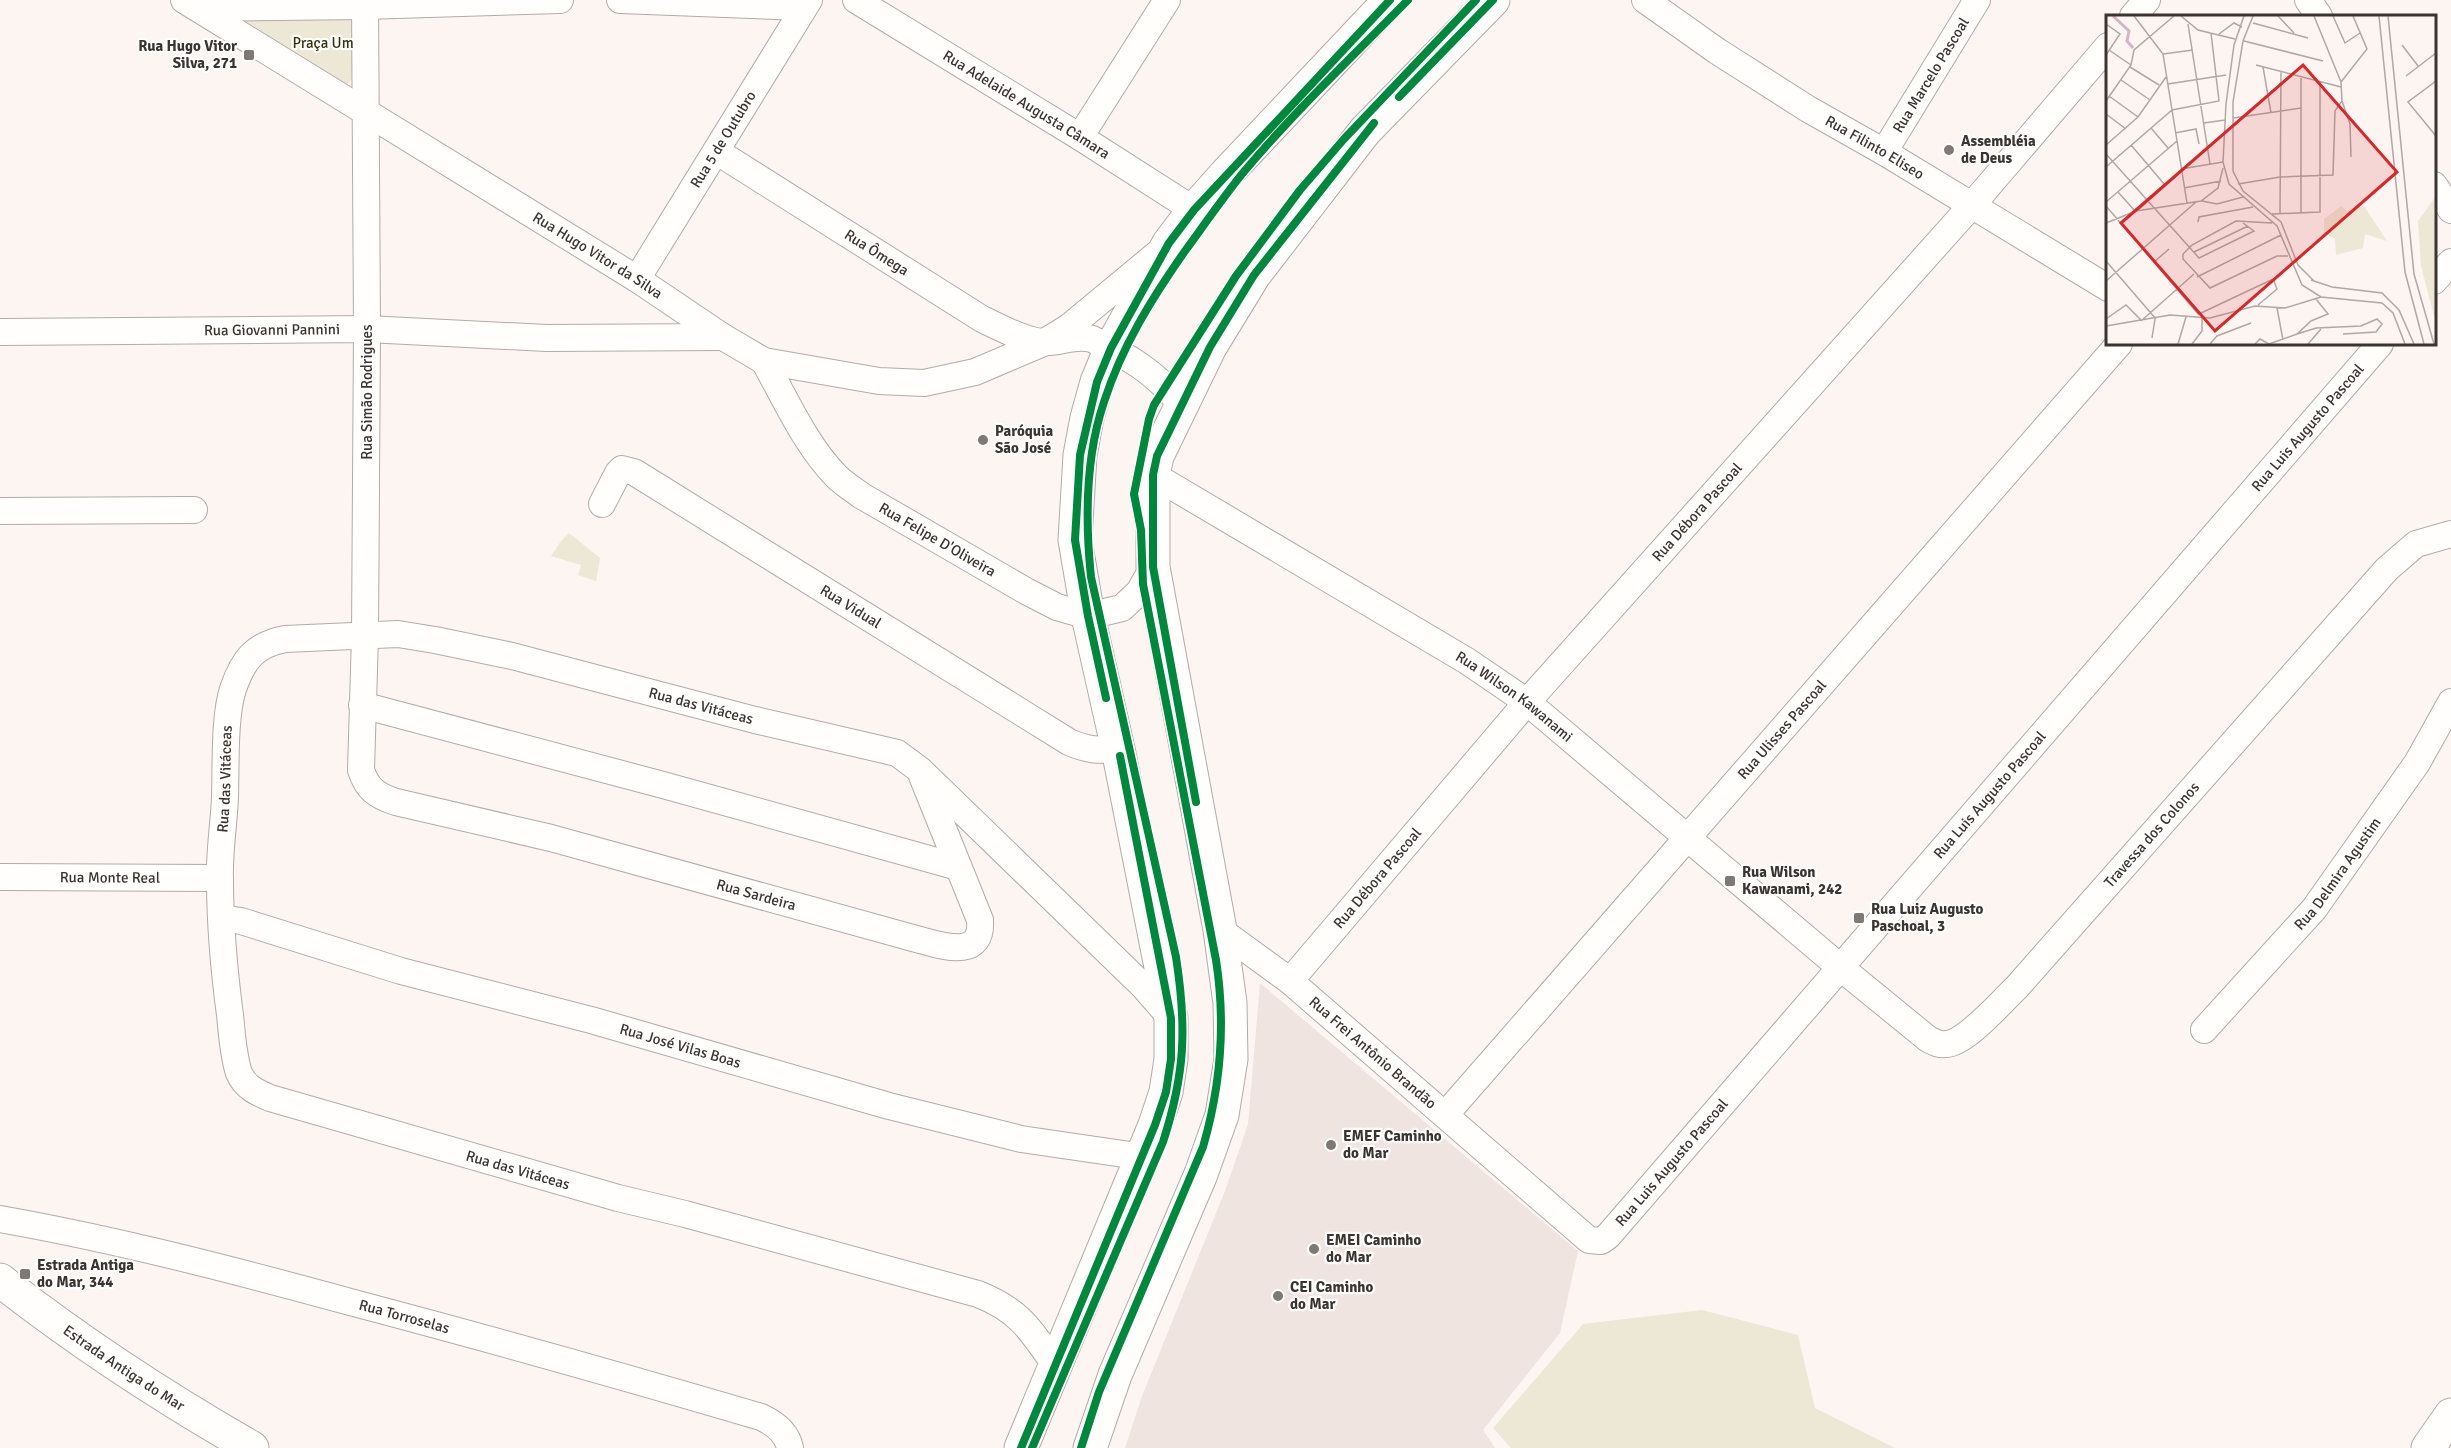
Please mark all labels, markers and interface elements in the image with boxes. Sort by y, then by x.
street label: Rua Marcelo Pascoal [1889,14,1973,136]
inset map [2106,15,2436,345]
park label: Praça Um [292,34,354,52]
place label: Rua Hugo Vitor Silva, 271 [138,37,237,72]
street label: Rua Adelaide Augusta Câmara [940,46,1113,163]
marker: Rua Hugo Vitor Silva, 271 [242,48,256,62]
street label: Rua 5 de Outubro [686,87,760,191]
street label: Rua Filinto Eliseo [1822,112,1927,183]
place label: Assembléia de Deus [1961,132,2036,167]
marker: Assembléia de Deus [1942,143,1956,157]
street label: Rua Hugo Vitor da Silva [529,208,666,303]
street label: Rua Ômega [841,225,912,279]
street label: Rua Giovanni Pannini [204,320,340,339]
street label: Rua Simão Rodrigues [358,324,376,460]
street label: Rua Luis Augusto Pascoal [2248,360,2368,495]
place label: Paróquia São José [995,422,1054,457]
marker: Paróquia São José [976,433,990,447]
street label: Rua Débora Pascoal [1648,459,1746,565]
street label: Rua Felipe D'Oliveira [876,499,999,581]
street label: Rua Vidual [817,581,885,632]
street label: Rua Wilson Kawanami [1452,647,1576,746]
street label: Rua Ulisses Pascoal [1734,676,1830,783]
street label: Rua das Vitáceas [647,683,756,728]
street label: Rua das Vitáceas [213,724,236,833]
street label: Rua Luis Augusto Pascoal [1930,728,2050,862]
street label: Travessa dos Colonos [2100,778,2203,891]
street label: Rua Delmira Agustim [2290,814,2385,934]
street label: Rua Débora Pascoal [1330,824,1425,932]
place label: Rua Wilson Kawanami, 242 [1742,863,1842,898]
street label: Rua Monte Real [60,868,160,887]
marker: Rua Wilson Kawanami, 242 [1723,874,1737,888]
street label: Rua Sardeira [714,875,798,914]
place label: Rua Luiz Augusto Paschoal, 3 [1871,900,1984,935]
marker: Rua Luiz Augusto Paschoal, 3 [1852,911,1866,925]
street label: Rua Frei Antônio Brandão [1305,993,1440,1113]
street label: Rua José Vilas Boas [618,1020,743,1072]
street label: Rua Luis Augusto Pascoal [1612,1095,1732,1230]
place label: EMEF Caminho do Mar [1343,1127,1442,1162]
marker: EMEF Caminho do Mar [1324,1138,1338,1152]
street label: Rua das Vitáceas [464,1147,572,1194]
place label: EMEI Caminho do Mar [1326,1231,1421,1266]
marker: EMEI Caminho do Mar [1307,1242,1321,1256]
place label: Estrada Antiga do Mar, 344 [37,1256,134,1291]
marker: Estrada Antiga do Mar, 344 [18,1267,32,1281]
place label: CEI Caminho do Mar [1290,1278,1374,1313]
marker: CEI Caminho do Mar [1271,1289,1285,1303]
street label: Rua Torroselas [357,1296,452,1337]
street label: Estrada Antiga do Mar [60,1321,188,1415]

